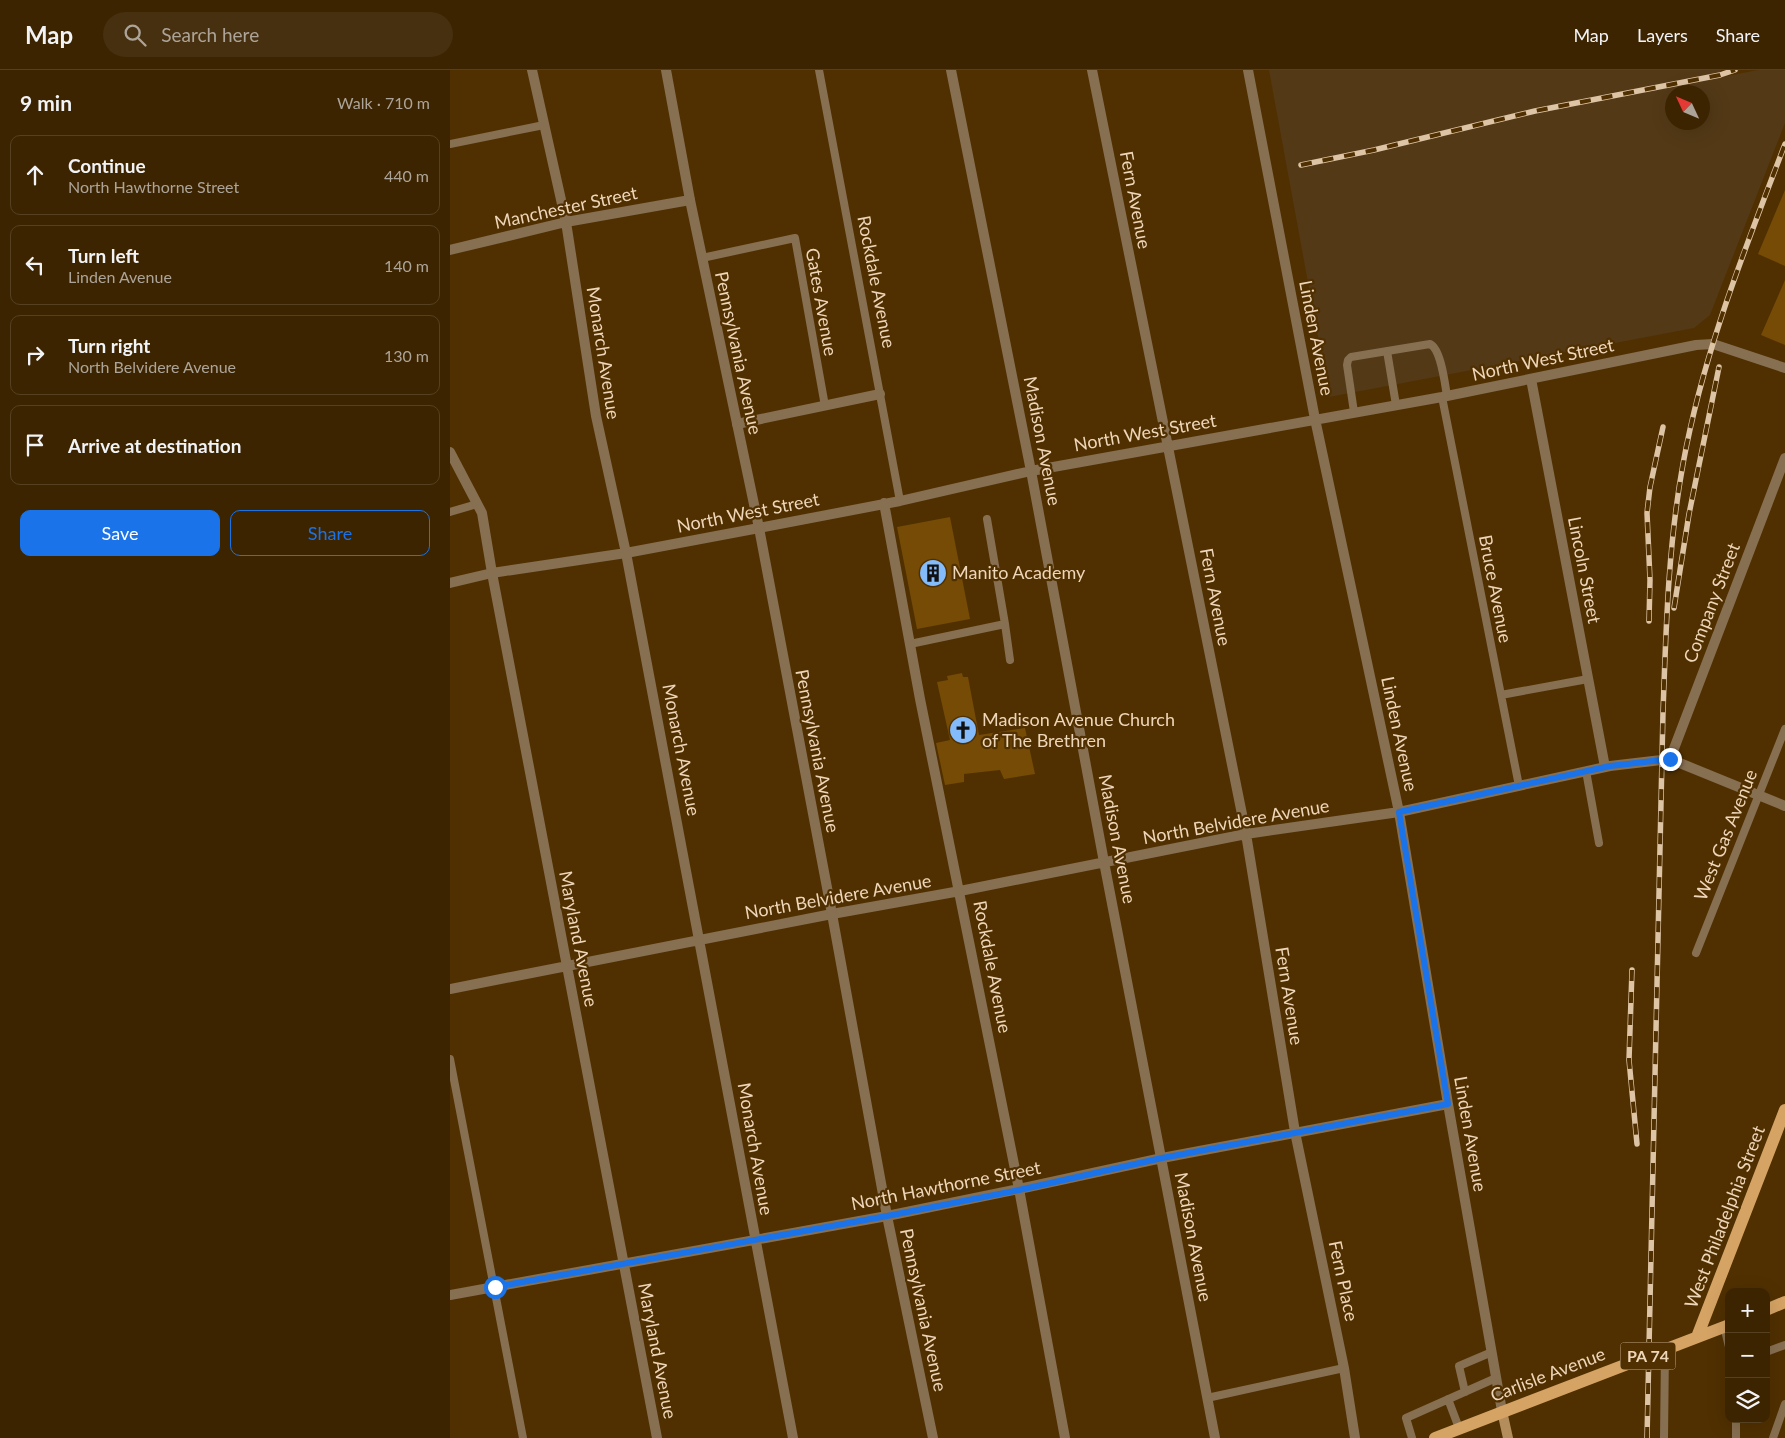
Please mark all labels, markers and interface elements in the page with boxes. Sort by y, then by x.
search box [103,12,453,57]
text: Map [25,20,73,49]
icon: search [121,21,149,49]
text: Search here [161,23,259,46]
text: Map [1573,24,1609,46]
text: Layers [1637,24,1688,46]
text: Share [1716,24,1760,46]
north arrow [1665,85,1710,130]
text: 9 min [20,90,72,115]
text: Walk · 710 m [337,93,430,112]
street label: Fern Avenue [1116,149,1156,251]
text: Continue [68,154,146,177]
icon: ahead [21,161,49,189]
text: 440 m [384,166,429,185]
text: North Hawthorne Street [68,177,239,196]
street label: Manchester Street [492,181,640,233]
street label: Rockdale Avenue [853,214,901,350]
text: Turn left [68,244,139,267]
street label: Gates Avenue [802,246,842,358]
icon: left [21,251,49,279]
text: 140 m [384,256,429,275]
text: Linden Avenue [68,267,172,286]
street label: Pennsylvania Avenue [711,269,767,436]
street label: Linden Avenue [1295,278,1339,397]
street label: Monarch Avenue [583,285,625,421]
street label: North West Street [1470,333,1616,385]
text: Turn right [68,334,150,357]
icon: right [21,341,49,369]
text: 130 m [384,346,429,365]
text: North Belvidere Avenue [68,357,236,376]
street label: Madison Avenue [1020,374,1066,507]
street label: North West Street [1072,409,1218,455]
icon: arrive [21,431,49,459]
text: Arrive at destination [68,434,241,457]
street label: North West Street [675,487,821,537]
button: Save [20,510,220,556]
button: Share [230,510,430,556]
street label: Lincoln Street [1564,514,1606,626]
street label: Bruce Avenue [1475,533,1517,645]
street label: Company Street [1678,539,1744,666]
street label: Fern Avenue [1196,546,1236,648]
building icon: Manito Academy [918,558,948,588]
place label: Manito Academy [952,561,1086,583]
street label: Pennsylvania Avenue [791,667,845,834]
street label: Linden Avenue [1377,674,1423,793]
street label: Monarch Avenue [658,682,706,818]
place label: Madison Avenue Church of The Brethren [982,708,1175,751]
church icon: Madison Avenue Church of The Brethren [948,715,978,745]
route end [1659,748,1682,771]
street label: West Gas Avenue [1689,766,1761,903]
street label: Madison Avenue [1095,772,1141,905]
street label: North Belvidere Avenue [1141,794,1331,848]
street label: Maryland Avenue [555,869,603,1009]
street label: North Belvidere Avenue [743,869,933,923]
street label: Rockdale Avenue [969,899,1017,1035]
street label: Fern Avenue [1271,945,1309,1047]
street label: Linden Avenue [1450,1074,1492,1193]
street label: Monarch Avenue [734,1081,778,1217]
street label: West Philadelphia Street [1679,1122,1769,1311]
street label: North Hawthorne Street [849,1156,1043,1214]
street label: Madison Avenue [1171,1170,1217,1303]
street label: Pennsylvania Avenue [896,1226,952,1393]
street label: Fern Place [1325,1238,1363,1323]
route start [484,1276,507,1299]
street label: Maryland Avenue [634,1281,682,1421]
map controls [1725,1288,1770,1423]
button: + [1725,1288,1770,1333]
button: − [1725,1333,1770,1378]
street label: Carlisle Avenue [1487,1342,1608,1406]
road number: PA 74 [1620,1342,1676,1370]
button: layers [1725,1378,1770,1423]

